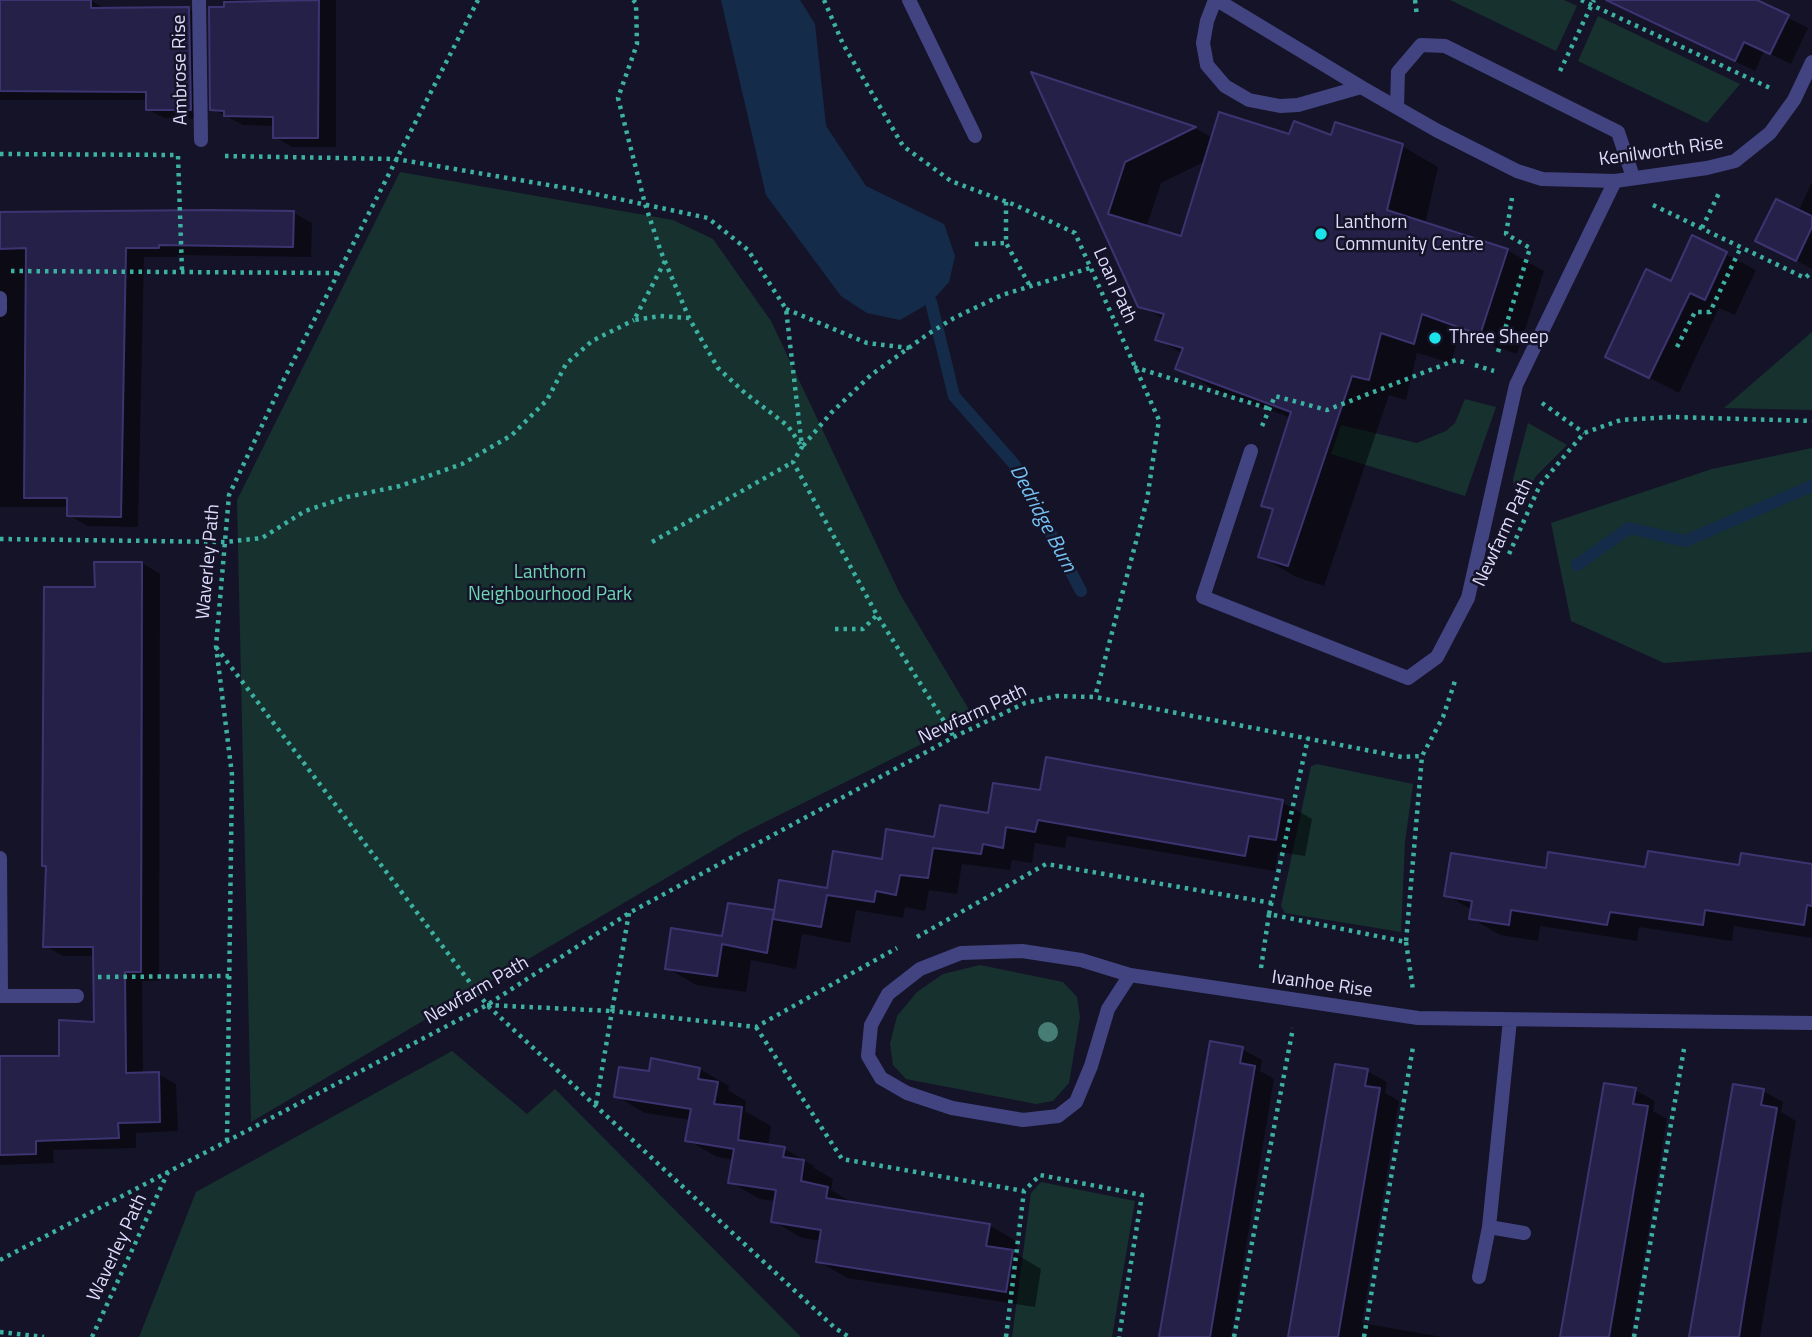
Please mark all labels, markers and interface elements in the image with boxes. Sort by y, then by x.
street label: Ambrose Rise [169,15,193,125]
street label: Kenilworth Rise [1597,132,1725,172]
place label: Lanthorn Community Centre [1335,212,1484,256]
marker: Lanthorn Community Centre [1313,226,1329,242]
street label: Loan Path [1087,245,1141,327]
place label: Three Sheep [1449,327,1549,349]
marker: Three Sheep [1427,330,1443,346]
water label: Dedridge Burn [1003,461,1081,577]
street label: Newfarm Path [1469,475,1539,591]
street label: Waverley Path [193,503,225,621]
park label: Lanthorn Neighbourhood Park [468,562,632,606]
street label: Newfarm Path [915,680,1031,750]
street label: Newfarm Path [421,952,533,1030]
street label: Ivanhoe Rise [1270,967,1374,1003]
street label: Waverley Path [83,1191,153,1305]

